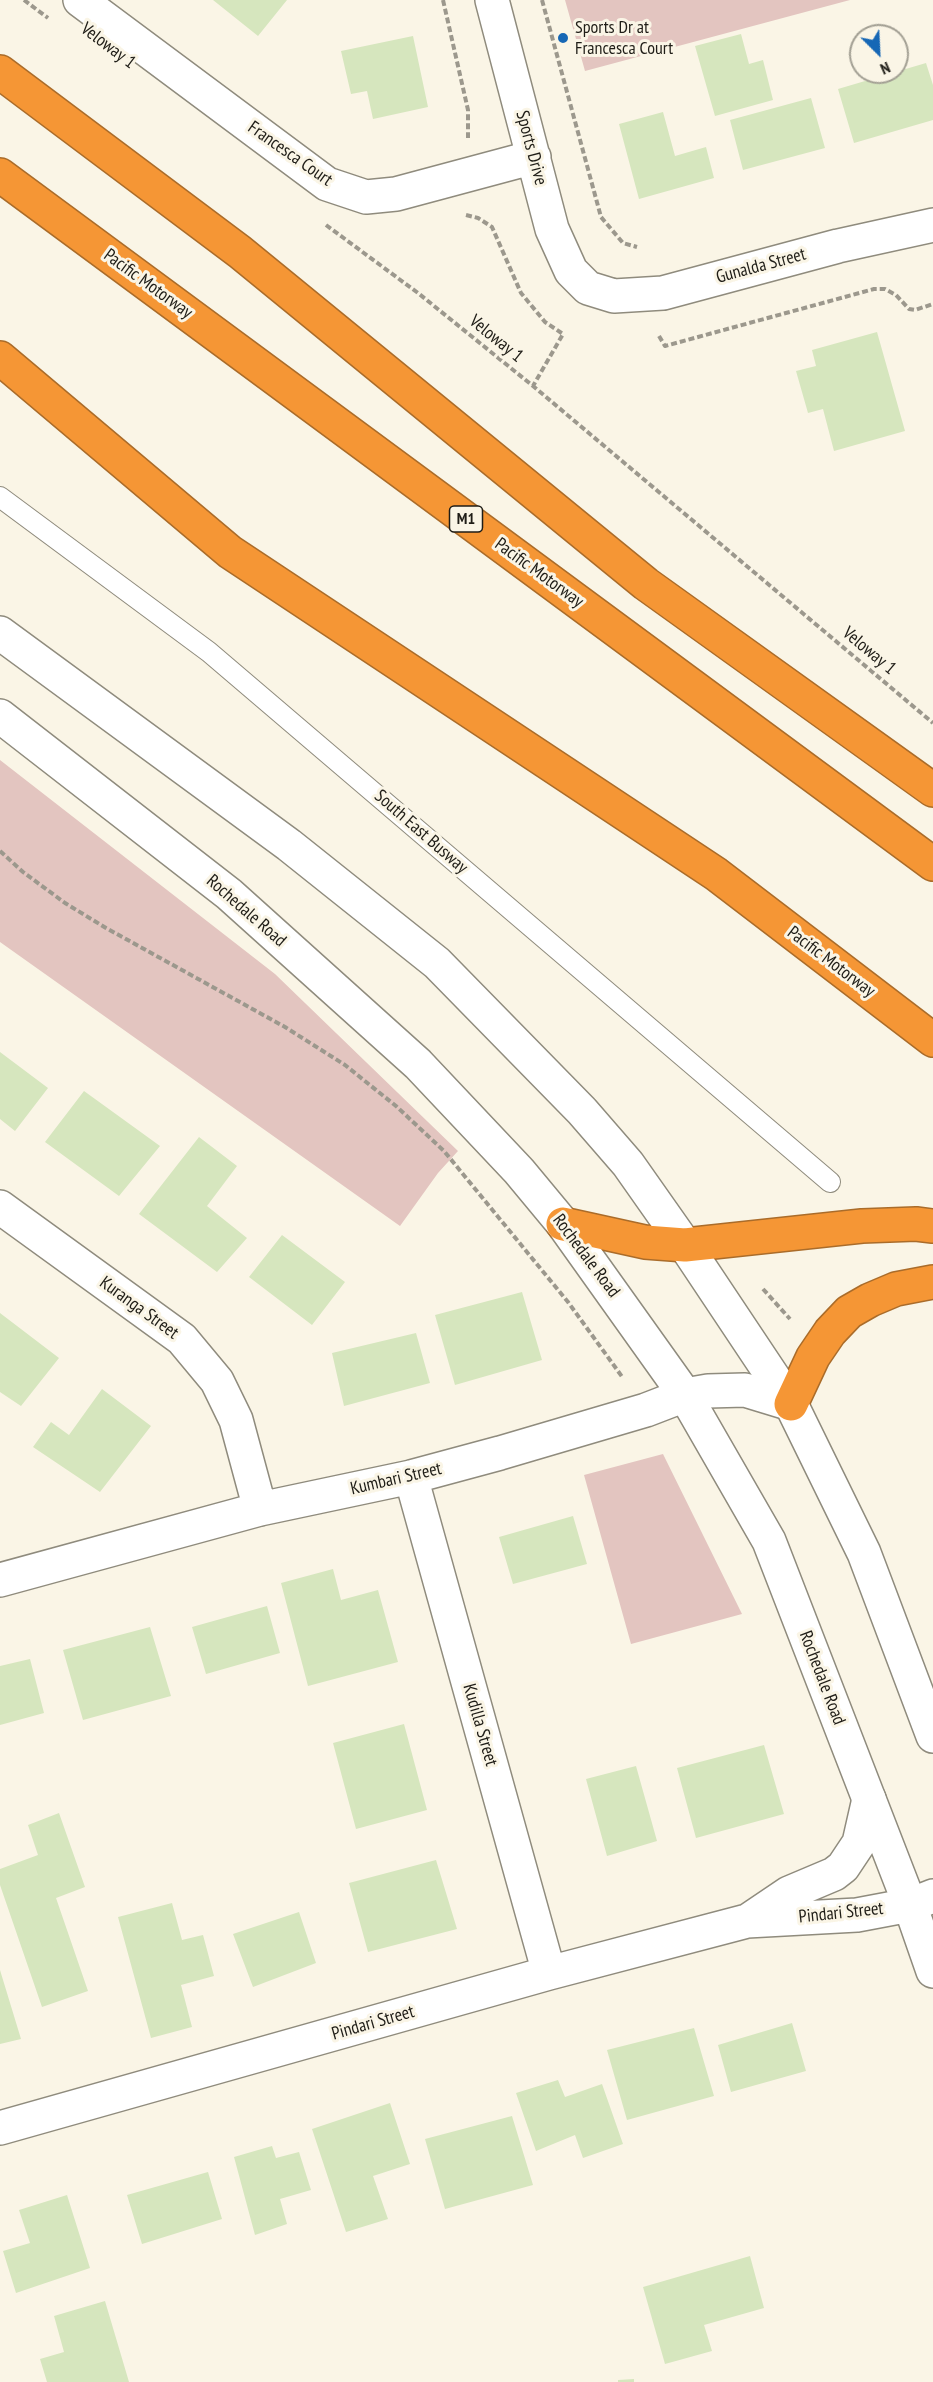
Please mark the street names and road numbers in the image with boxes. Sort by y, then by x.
street label: Veloway 1 [76,18,140,74]
street label: Sports Drive [511,108,551,188]
street label: Francesca Court [244,117,336,191]
street label: Gunalda Street [714,244,808,288]
street label: Pacific Motorway [99,245,197,323]
street label: Veloway 1 [465,311,527,367]
road number: M1 [450,506,482,532]
street label: Pacific Motorway [490,534,588,612]
street label: Veloway 1 [838,622,900,680]
street label: South East Busway [370,786,472,878]
street label: Rochedale Road [202,870,290,952]
street label: Pacific Motorway [783,922,879,1002]
street label: Rochedale Road [548,1210,624,1302]
street label: Kuranga Street [95,1272,183,1344]
street label: Kumbari Street [348,1458,444,1500]
street label: Rochedale Road [794,1628,850,1728]
street label: Kudilla Street [458,1681,502,1769]
street label: Pindari Street [798,1898,884,1928]
street label: Pindari Street [329,2001,417,2045]

